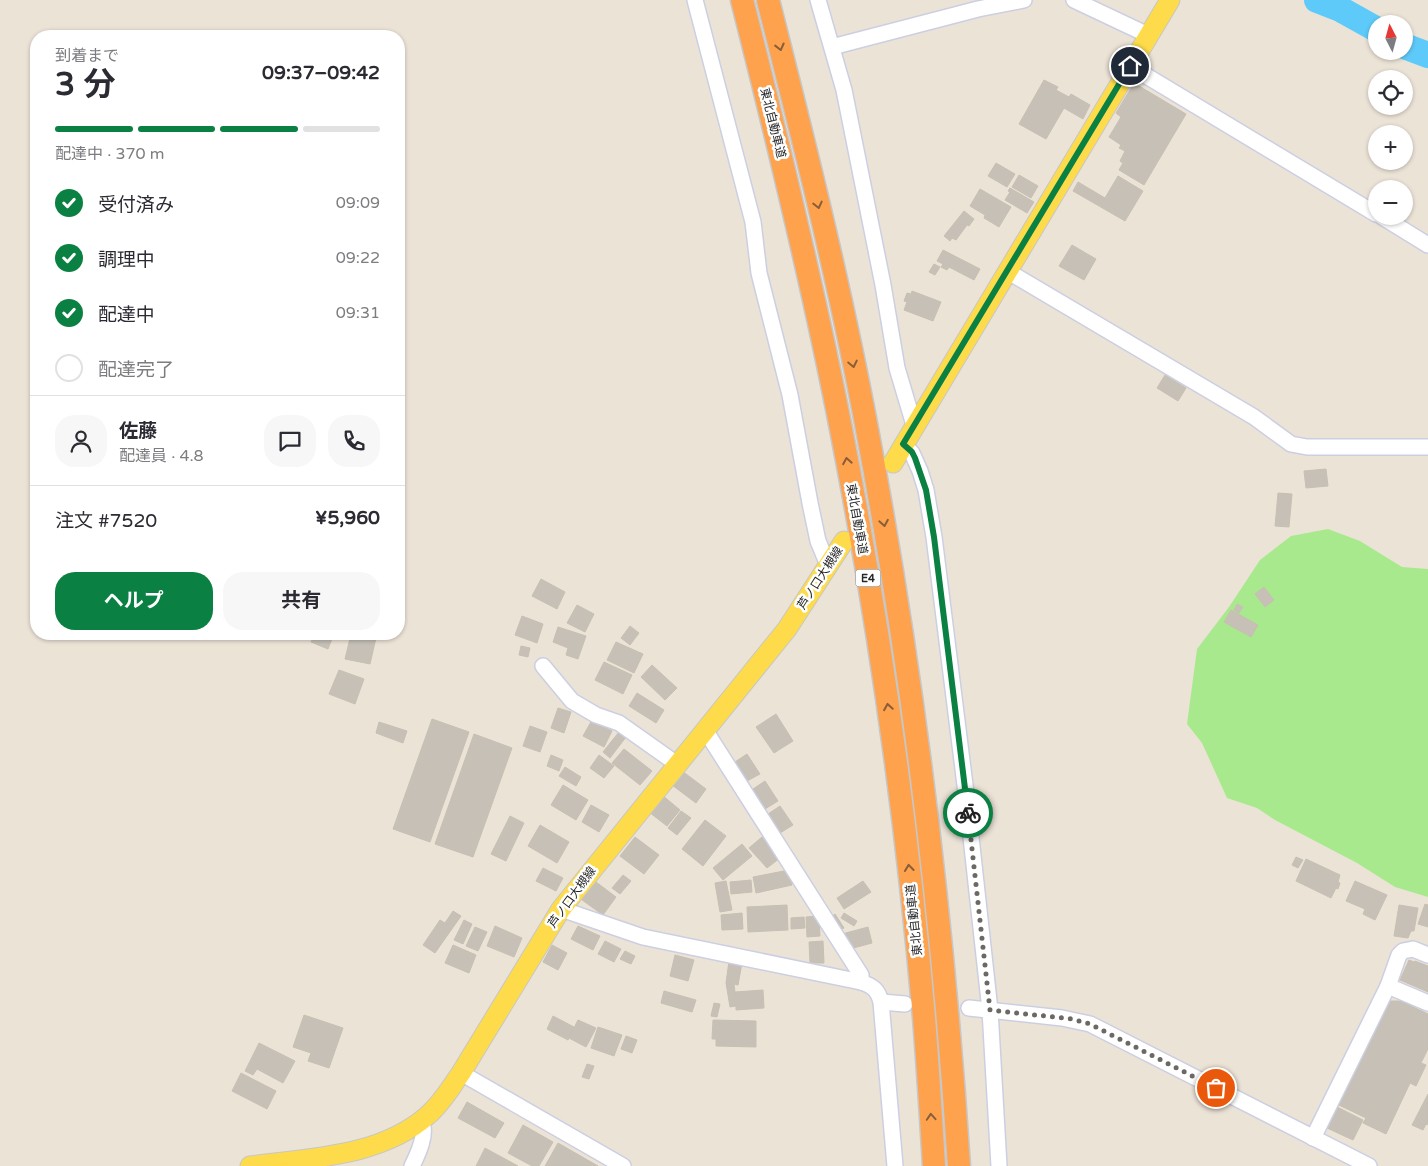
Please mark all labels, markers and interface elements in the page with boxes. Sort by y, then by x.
north arrow [1368,15,1412,60]
map controls [1368,15,1413,225]
one-way arrow [774,43,785,52]
pin [1109,45,1151,87]
text: 到着まで [55,46,119,66]
icon: home [1116,52,1144,80]
text: 09:37–09:42 [262,62,380,84]
text: 3 分 [55,66,115,104]
button: locate [1368,70,1413,115]
street label: 東北自動車道 [757,86,789,160]
button: + [1368,125,1413,170]
text: 配達中 · 370 m [55,144,164,164]
button: − [1368,180,1413,225]
icon: check [55,189,83,217]
text: 09:09 [336,193,380,213]
text: 受付済み [98,194,174,216]
one-way arrow [812,201,823,210]
icon: check [55,244,83,272]
text: 09:22 [336,248,380,268]
text: 調理中 [98,249,155,271]
icon: check [55,299,83,327]
text: 09:31 [336,303,380,323]
text: 配達中 [98,304,155,326]
text: 配達完了 [98,359,174,381]
one-way arrow [847,359,858,368]
button: person [55,415,107,467]
button: chat [264,415,316,467]
button: phone [328,415,380,467]
text: 佐藤 [119,420,157,442]
text: 配達員 · 4.8 [119,446,204,466]
one-way arrow [842,456,852,465]
street label: 東北自動車道 [844,482,870,556]
text: ¥5,960 [315,507,380,529]
text: 注文 #7520 [55,510,157,532]
one-way arrow [878,519,888,528]
street label: 芦ノ口大槻線 [795,544,845,612]
road number: E4 [856,570,880,586]
button: ヘルプ [55,572,213,630]
button: 共有 [223,572,380,630]
one-way arrow [883,703,893,712]
courier [943,788,993,838]
icon: bike [954,799,982,827]
street label: 芦ノ口大槻線 [545,864,599,930]
one-way arrow [904,864,915,872]
street label: 東北自動車道 [903,883,925,957]
pin [1195,1067,1237,1109]
icon: bag [1202,1074,1230,1102]
one-way arrow [925,1113,936,1121]

